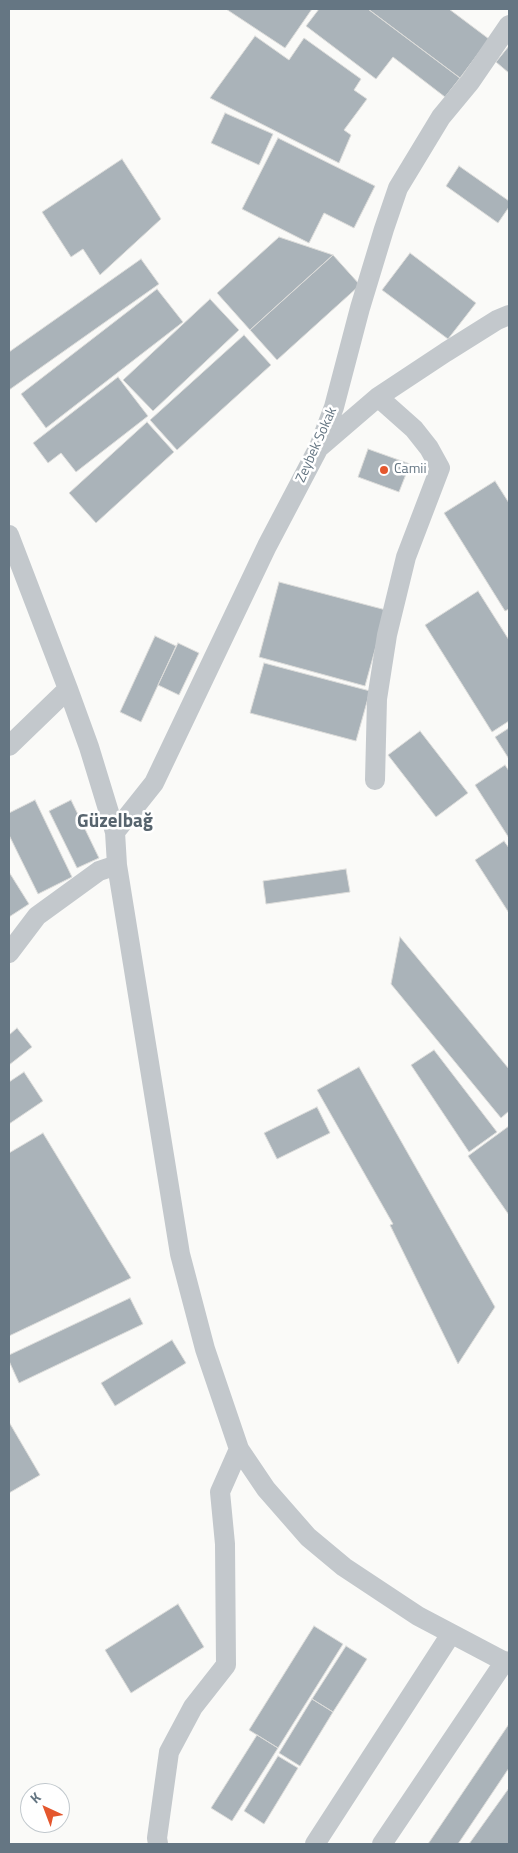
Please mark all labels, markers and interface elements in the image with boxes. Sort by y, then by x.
street label: Zeybek Sokak [293,405,341,485]
place label: Camii [394,462,426,478]
marker: Camii [378,464,390,476]
district label: Güzelbağ [77,811,153,833]
north arrow [20,1783,70,1833]
text: K [25,1787,45,1808]

